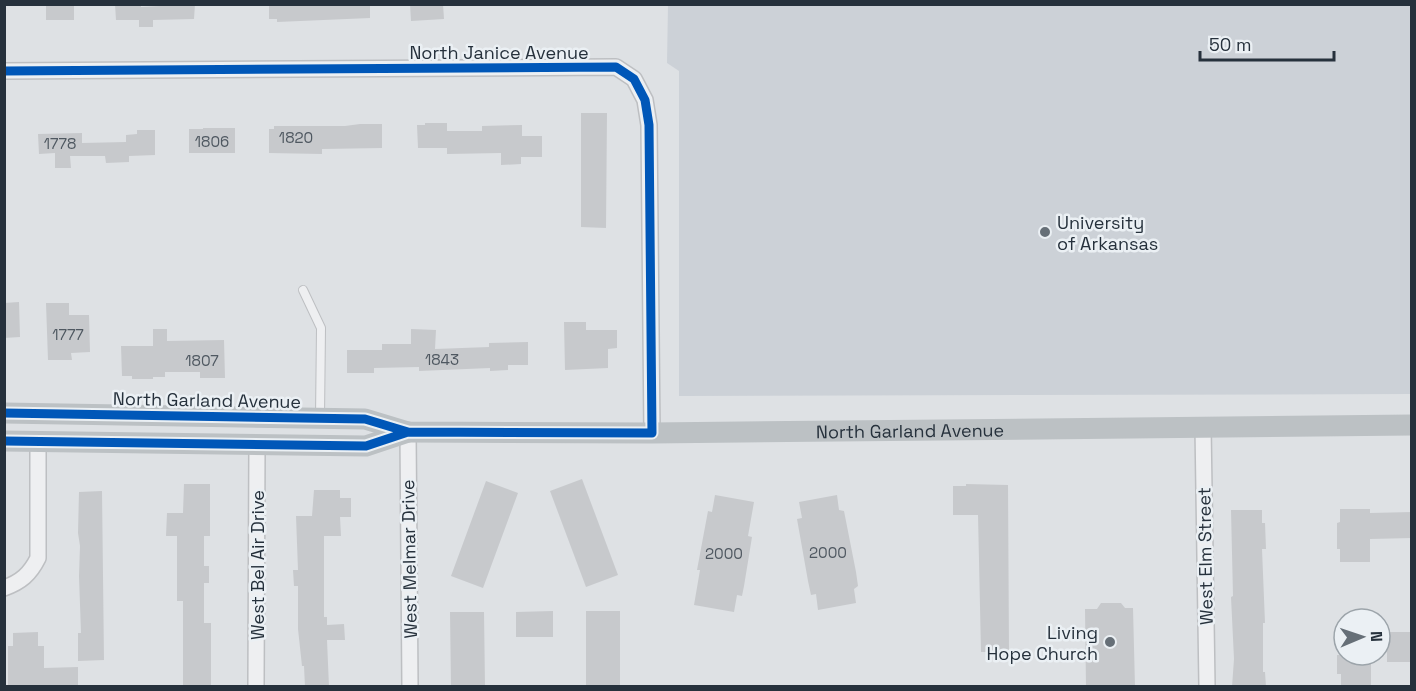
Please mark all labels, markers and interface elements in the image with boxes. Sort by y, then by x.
scale bar [1200,24,1334,62]
text: 50 m [1209,33,1251,56]
street label: North Janice Avenue [409,41,589,64]
house number: 1820 [279,128,313,147]
house number: 1806 [195,132,229,151]
house number: 1778 [44,134,76,153]
place label: University of Arkansas [1057,211,1158,255]
marker: University of Arkansas [1038,225,1052,239]
house number: 1777 [52,325,84,344]
house number: 1843 [425,350,459,369]
house number: 1807 [185,351,219,370]
street label: North Garland Avenue [113,387,301,413]
street label: North Garland Avenue [816,418,1004,443]
street label: West Melmar Drive [396,479,422,639]
street label: West Elm Street [1192,487,1218,625]
street label: West Bel Air Drive [246,490,269,640]
house number: 2000 [809,543,847,562]
house number: 2000 [705,544,743,563]
north arrow [1332,607,1392,667]
place label: Living Hope Church [986,621,1098,665]
text: N [1366,631,1387,642]
marker: Living Hope Church [1103,635,1117,649]

